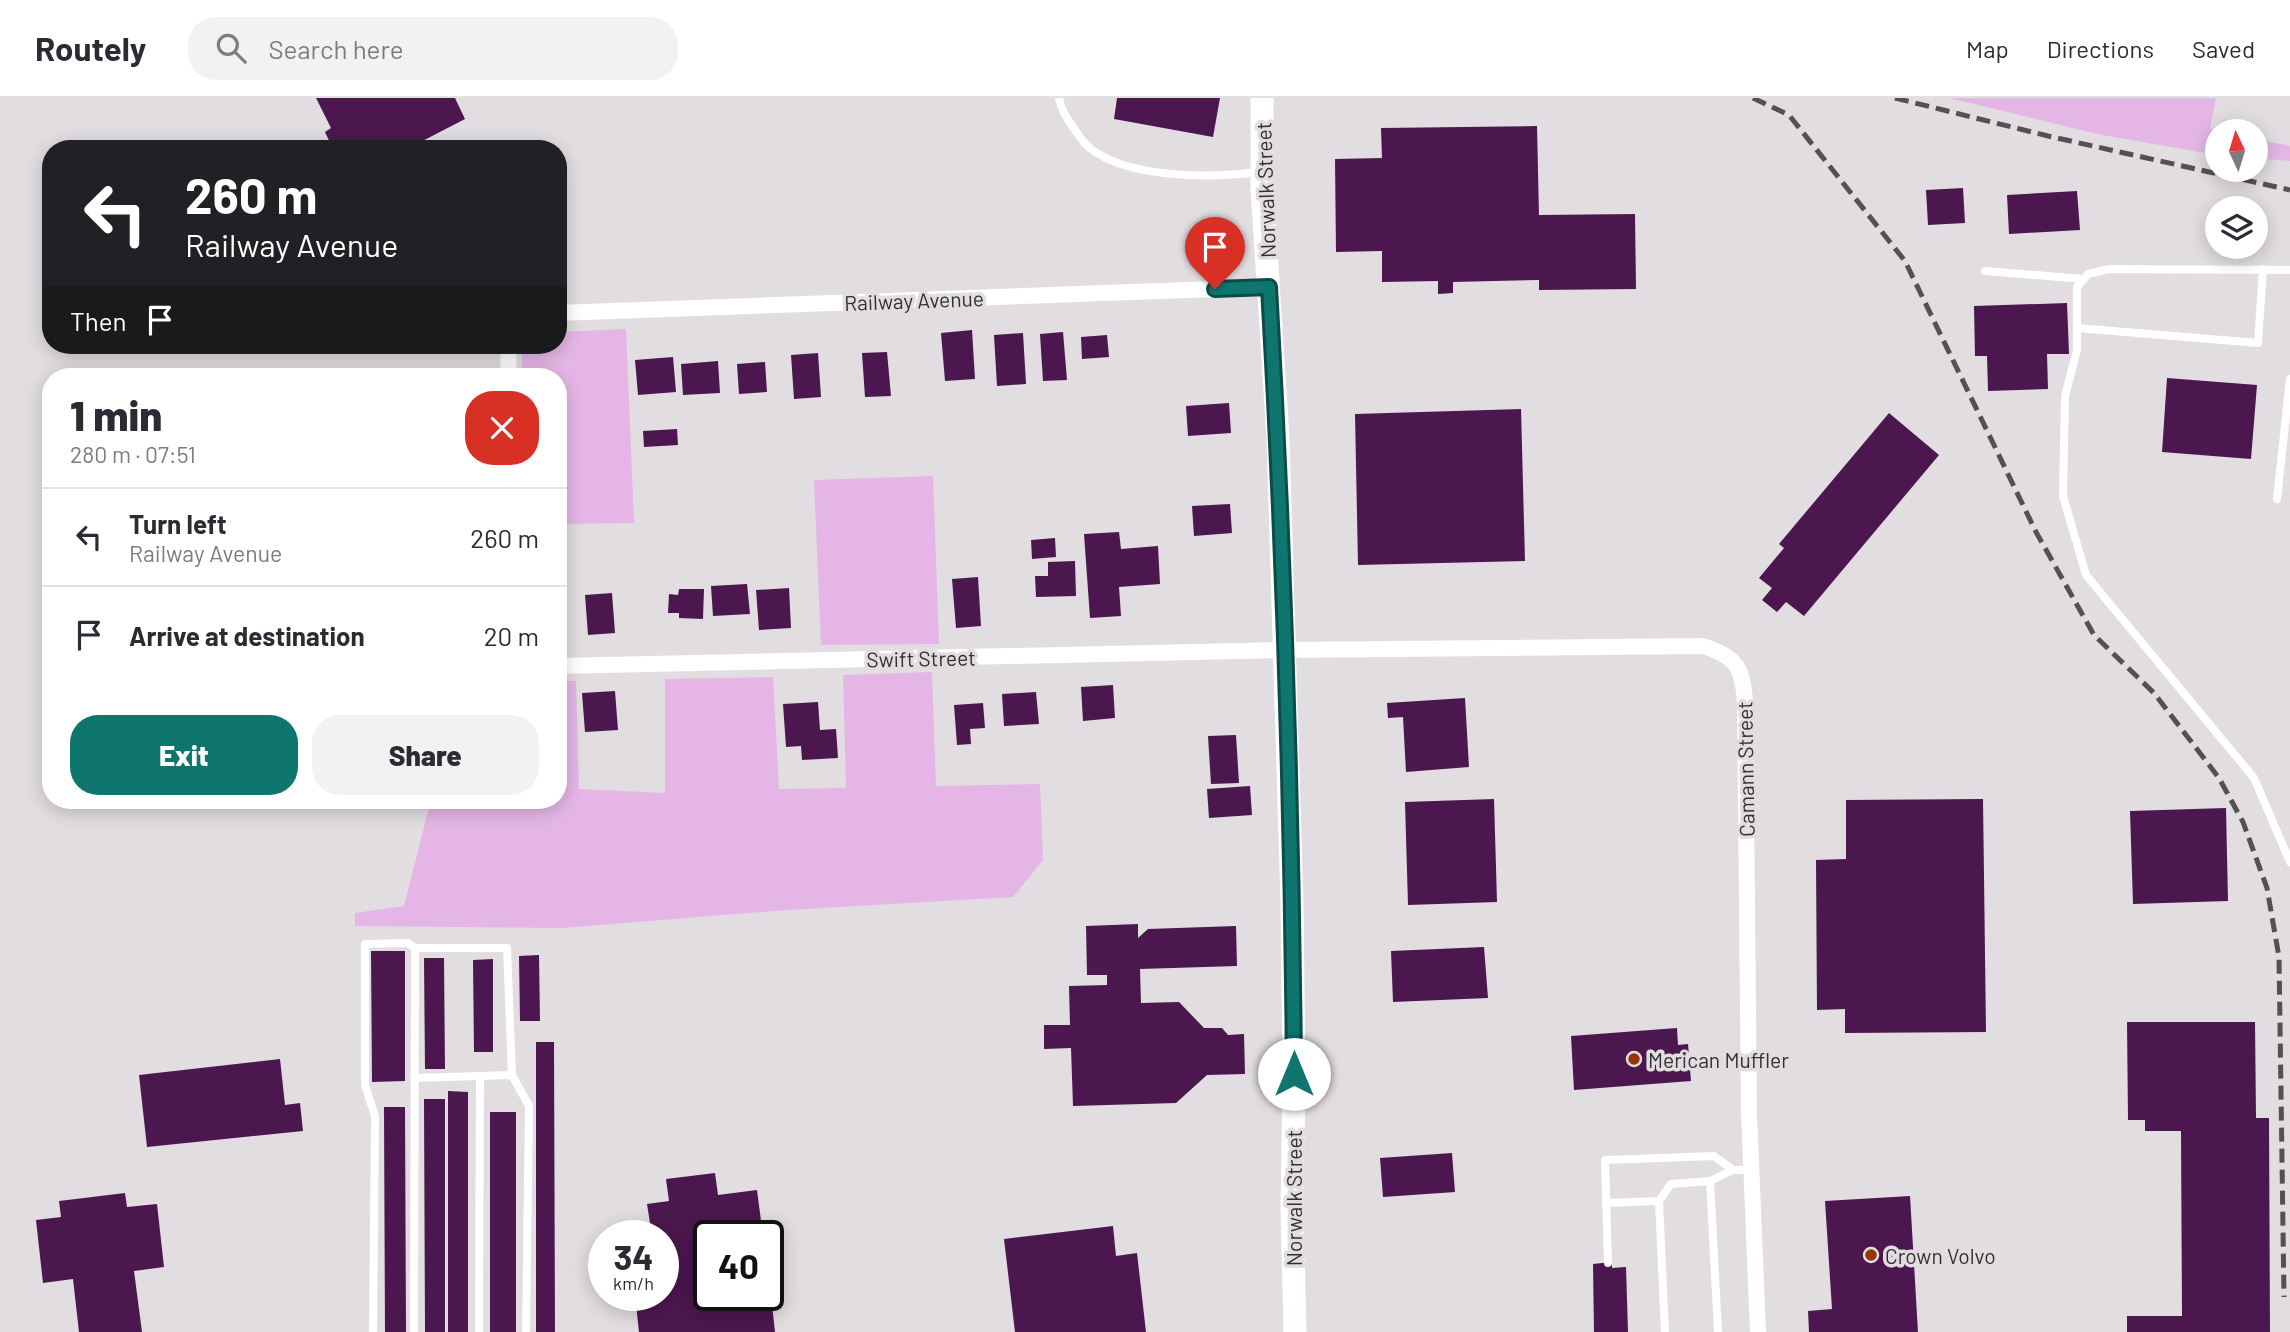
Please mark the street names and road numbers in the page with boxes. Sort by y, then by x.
street label: Norwalk Street [1250,121,1280,259]
street label: Railway Avenue [844,285,984,315]
street label: Swift Street [866,645,976,671]
street label: Camann Street [1731,701,1759,837]
street label: Norwalk Street [1281,1130,1306,1266]

